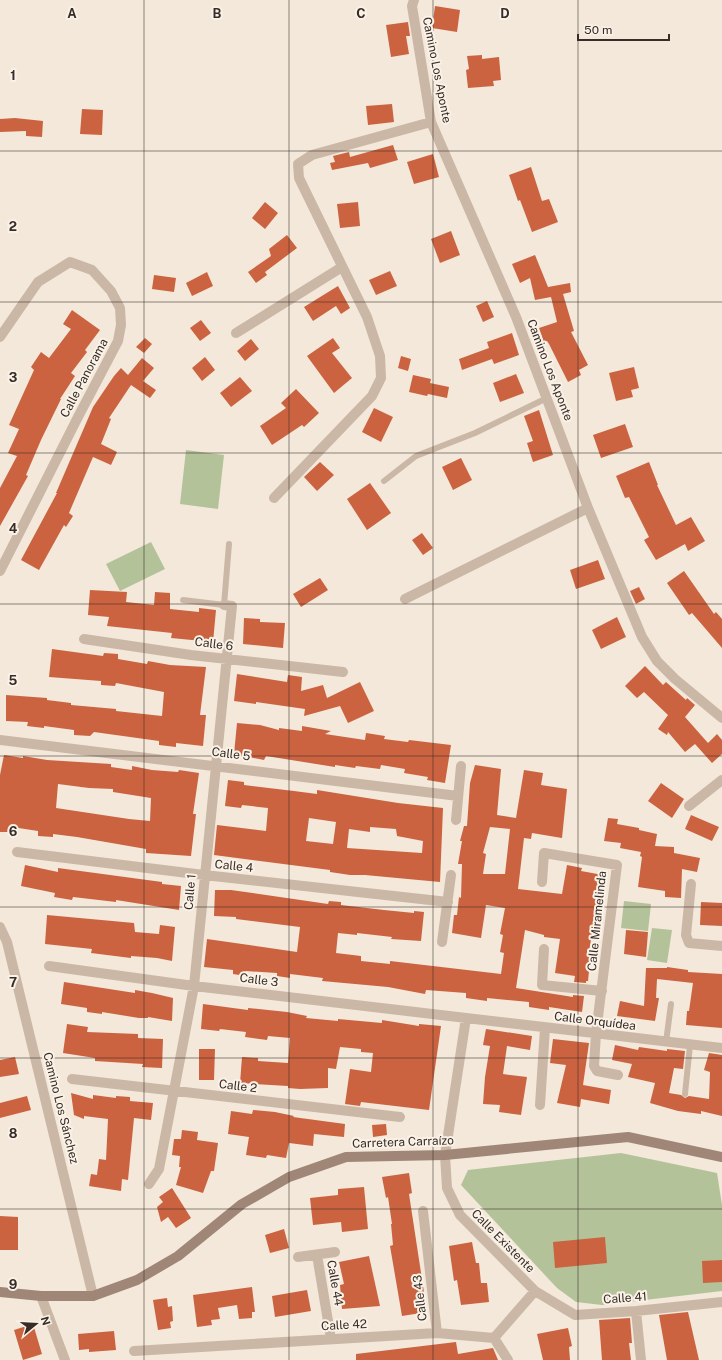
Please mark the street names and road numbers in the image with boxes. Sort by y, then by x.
street label: Camino Los Aponte [420,16,454,124]
street label: Camino Los Aponte [524,317,576,423]
street label: Calle Panorama [57,336,111,420]
street label: Calle 6 [194,635,234,653]
street label: Calle 5 [211,745,251,763]
street label: Calle 4 [214,857,254,875]
street label: Calle Miramelinda [585,870,609,972]
street label: Calle 1 [181,873,199,911]
street label: Calle 3 [239,971,279,989]
street label: Calle Orquídea [553,1009,637,1033]
street label: Camino Los Sánchez [40,1051,82,1165]
street label: Calle 2 [218,1077,258,1095]
street label: Carretera Carraízo [352,1133,454,1151]
street label: Calle Existente [469,1207,538,1276]
street label: Calle 44 [324,1259,346,1307]
street label: Calle 43 [410,1274,430,1322]
street label: Calle 41 [603,1289,647,1307]
street label: Calle 42 [321,1317,367,1333]

